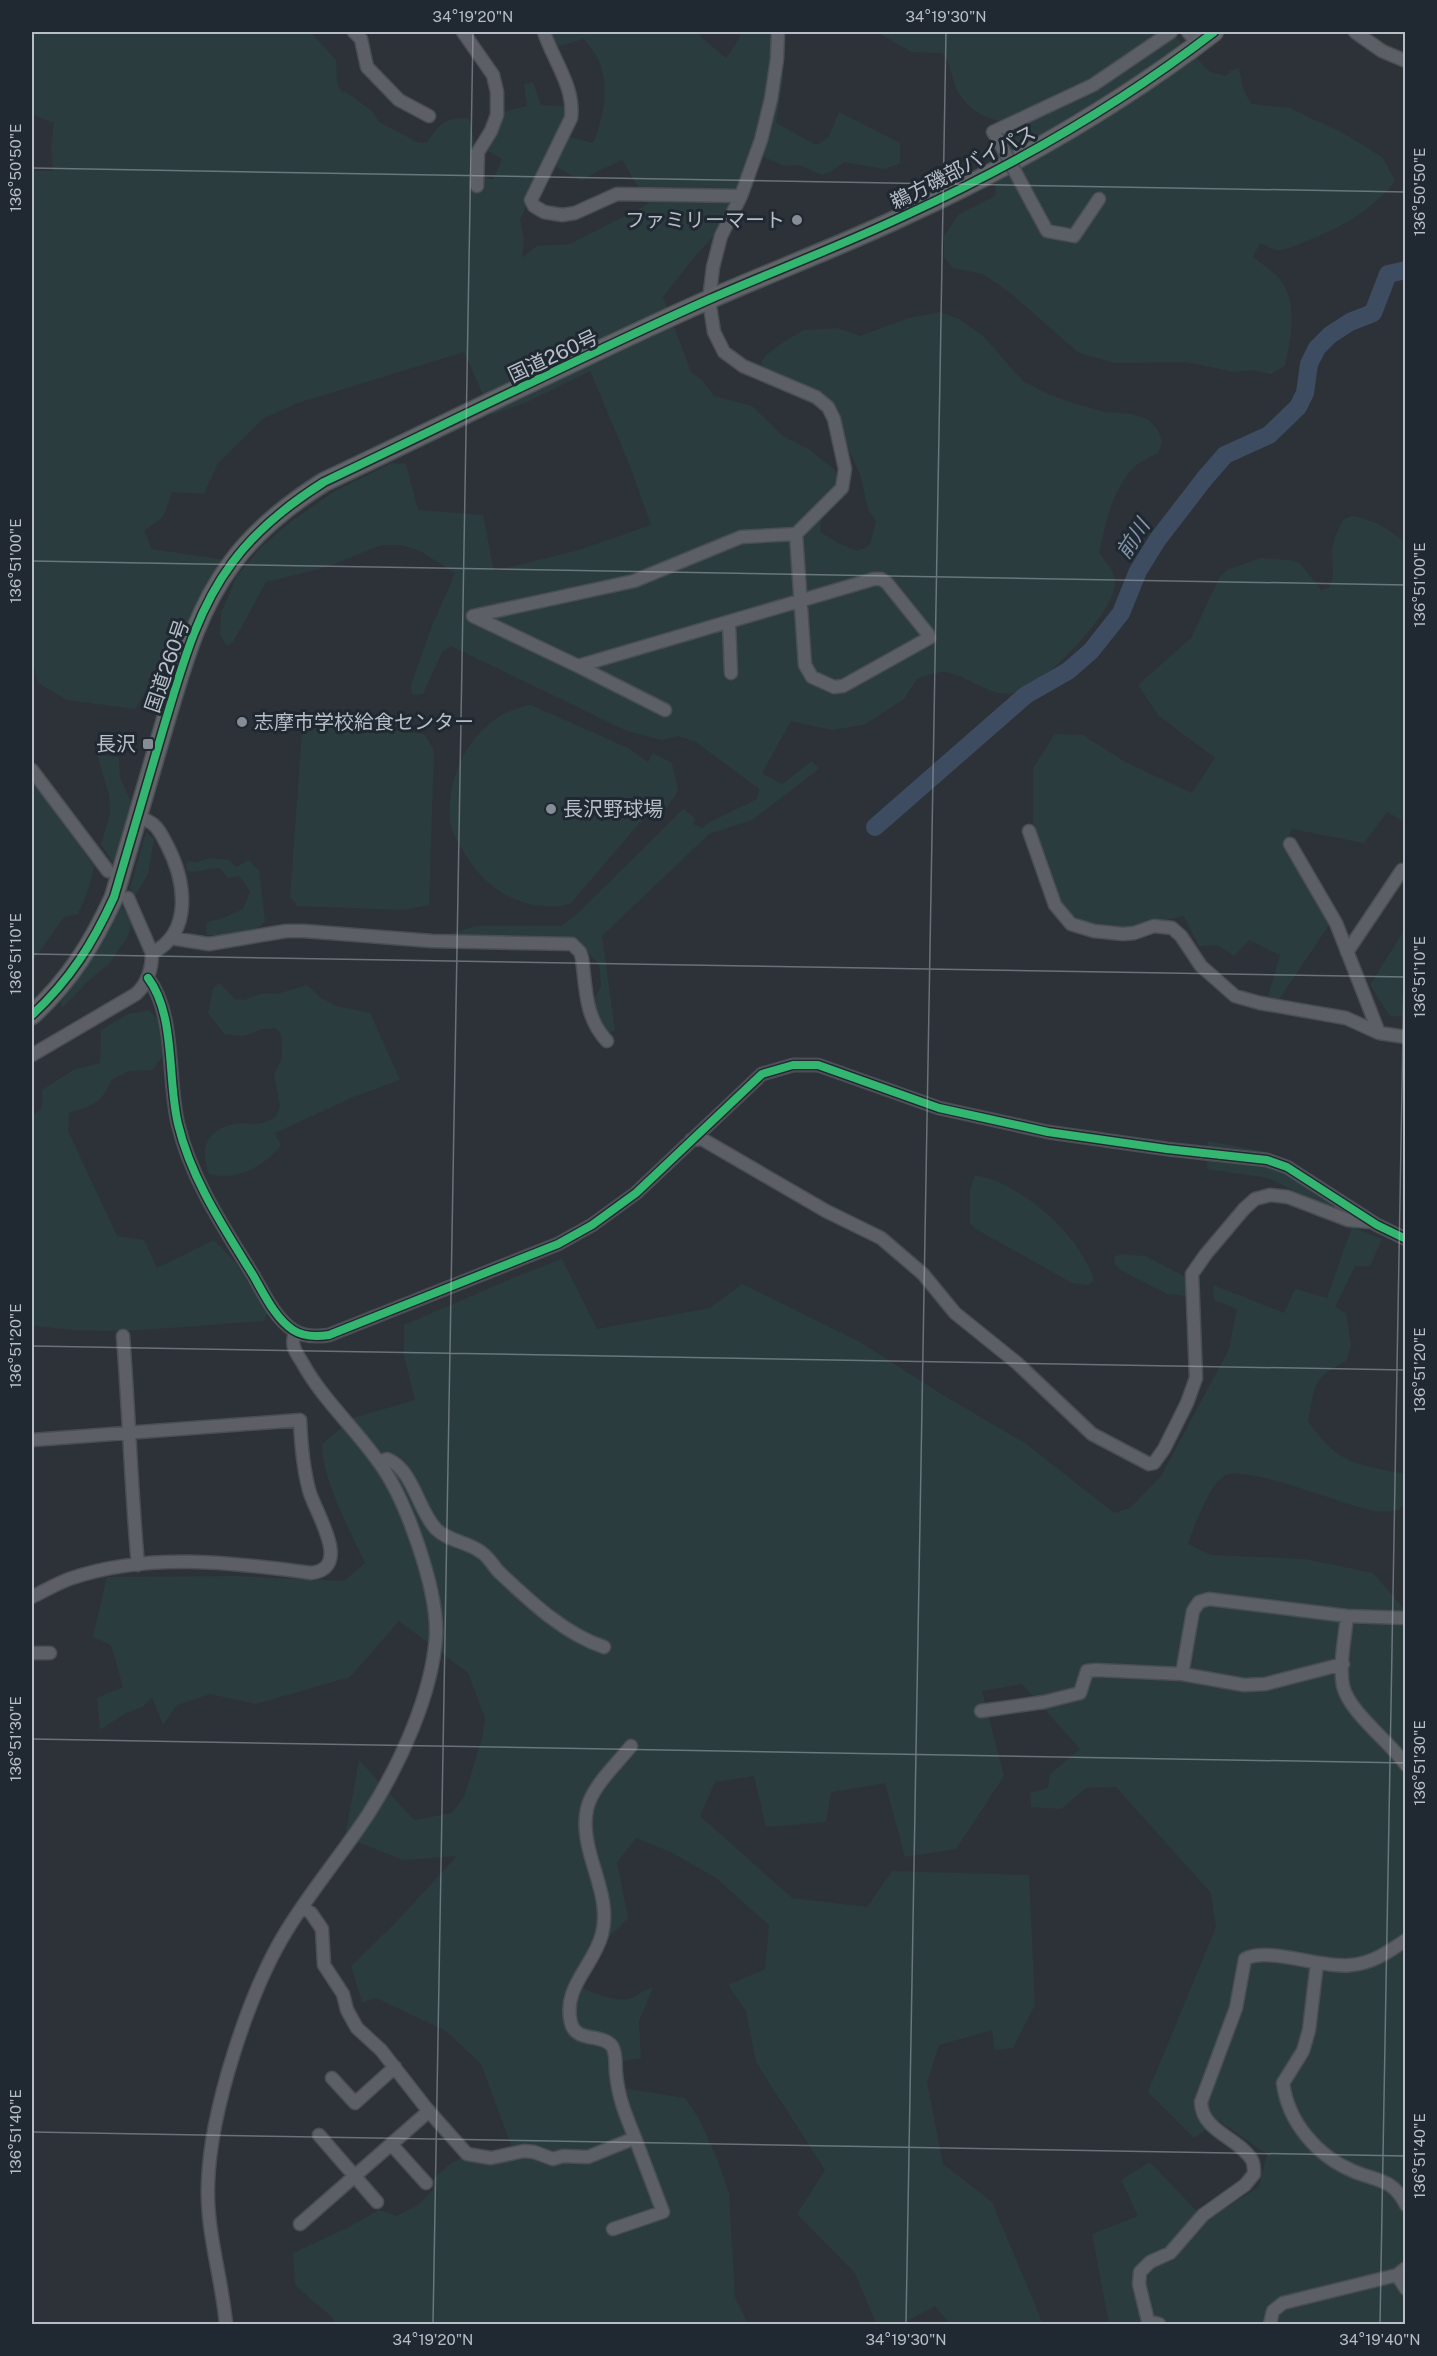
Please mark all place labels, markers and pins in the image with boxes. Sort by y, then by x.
place label: ファミリーマート [625,208,785,232]
marker: ファミリーマート [790,213,804,227]
place label: 志摩市学校給食センター [254,710,474,734]
marker: 志摩市学校給食センター [235,715,249,729]
place label: 長沢 [96,732,136,756]
marker: 長沢 [141,737,155,751]
place label: 長沢野球場 [563,797,663,821]
marker: 長沢野球場 [544,802,558,816]

